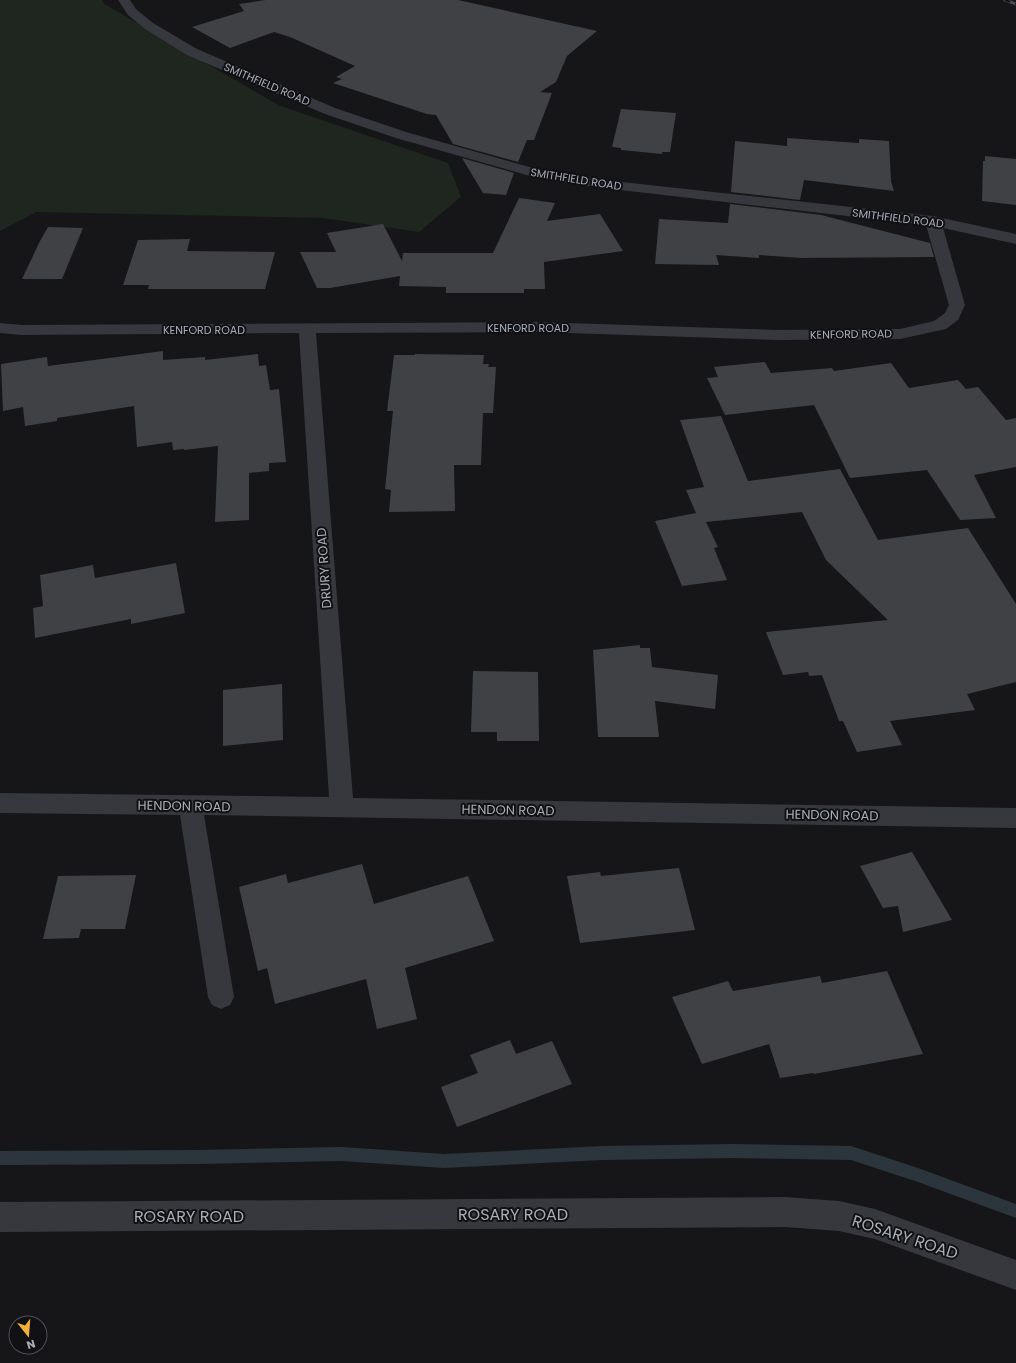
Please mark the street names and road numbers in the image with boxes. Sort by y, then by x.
street label: SMITHFIELD ROAD [221,59,313,109]
street label: SMITHFIELD ROAD [529,164,623,194]
street label: SMITHFIELD ROAD [851,204,945,232]
street label: KENFORD ROAD [487,320,569,336]
street label: KENFORD ROAD [163,322,245,338]
street label: KENFORD ROAD [810,325,892,343]
street label: DRURY ROAD [312,527,336,609]
street label: HENDON ROAD [137,796,231,816]
street label: HENDON ROAD [461,800,555,820]
street label: HENDON ROAD [785,805,879,825]
street label: ROSARY ROAD [458,1203,568,1226]
street label: ROSARY ROAD [134,1205,244,1228]
street label: ROSARY ROAD [849,1209,961,1265]

